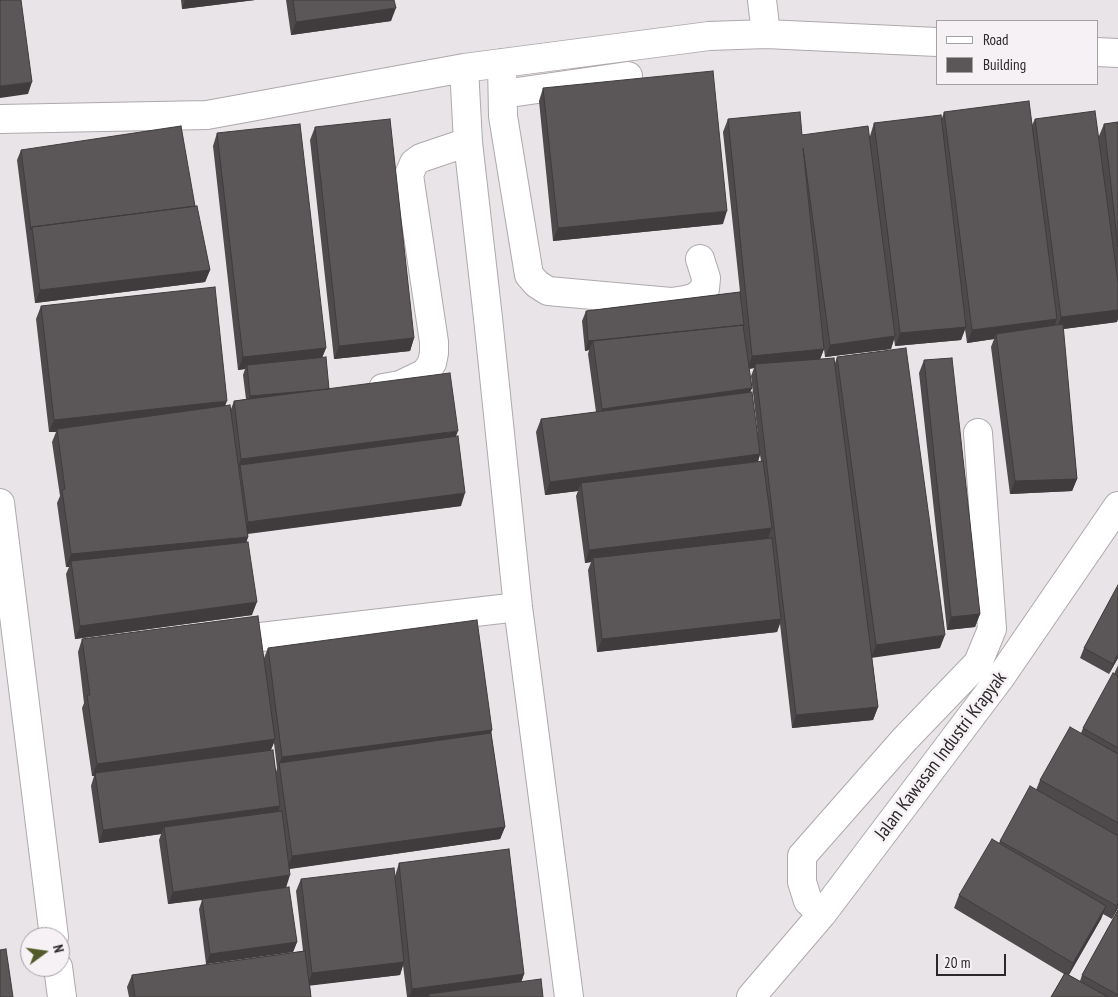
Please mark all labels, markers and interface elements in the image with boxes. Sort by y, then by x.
legend [936,20,1098,85]
text: Road [983,30,1009,49]
text: Building [983,55,1026,74]
street label: Jalan Kawasan Industri Krapyak [870,667,1012,845]
north arrow [20,927,70,977]
text: N [49,943,68,954]
scale bar [938,944,1008,976]
text: 20 m [944,953,970,972]

